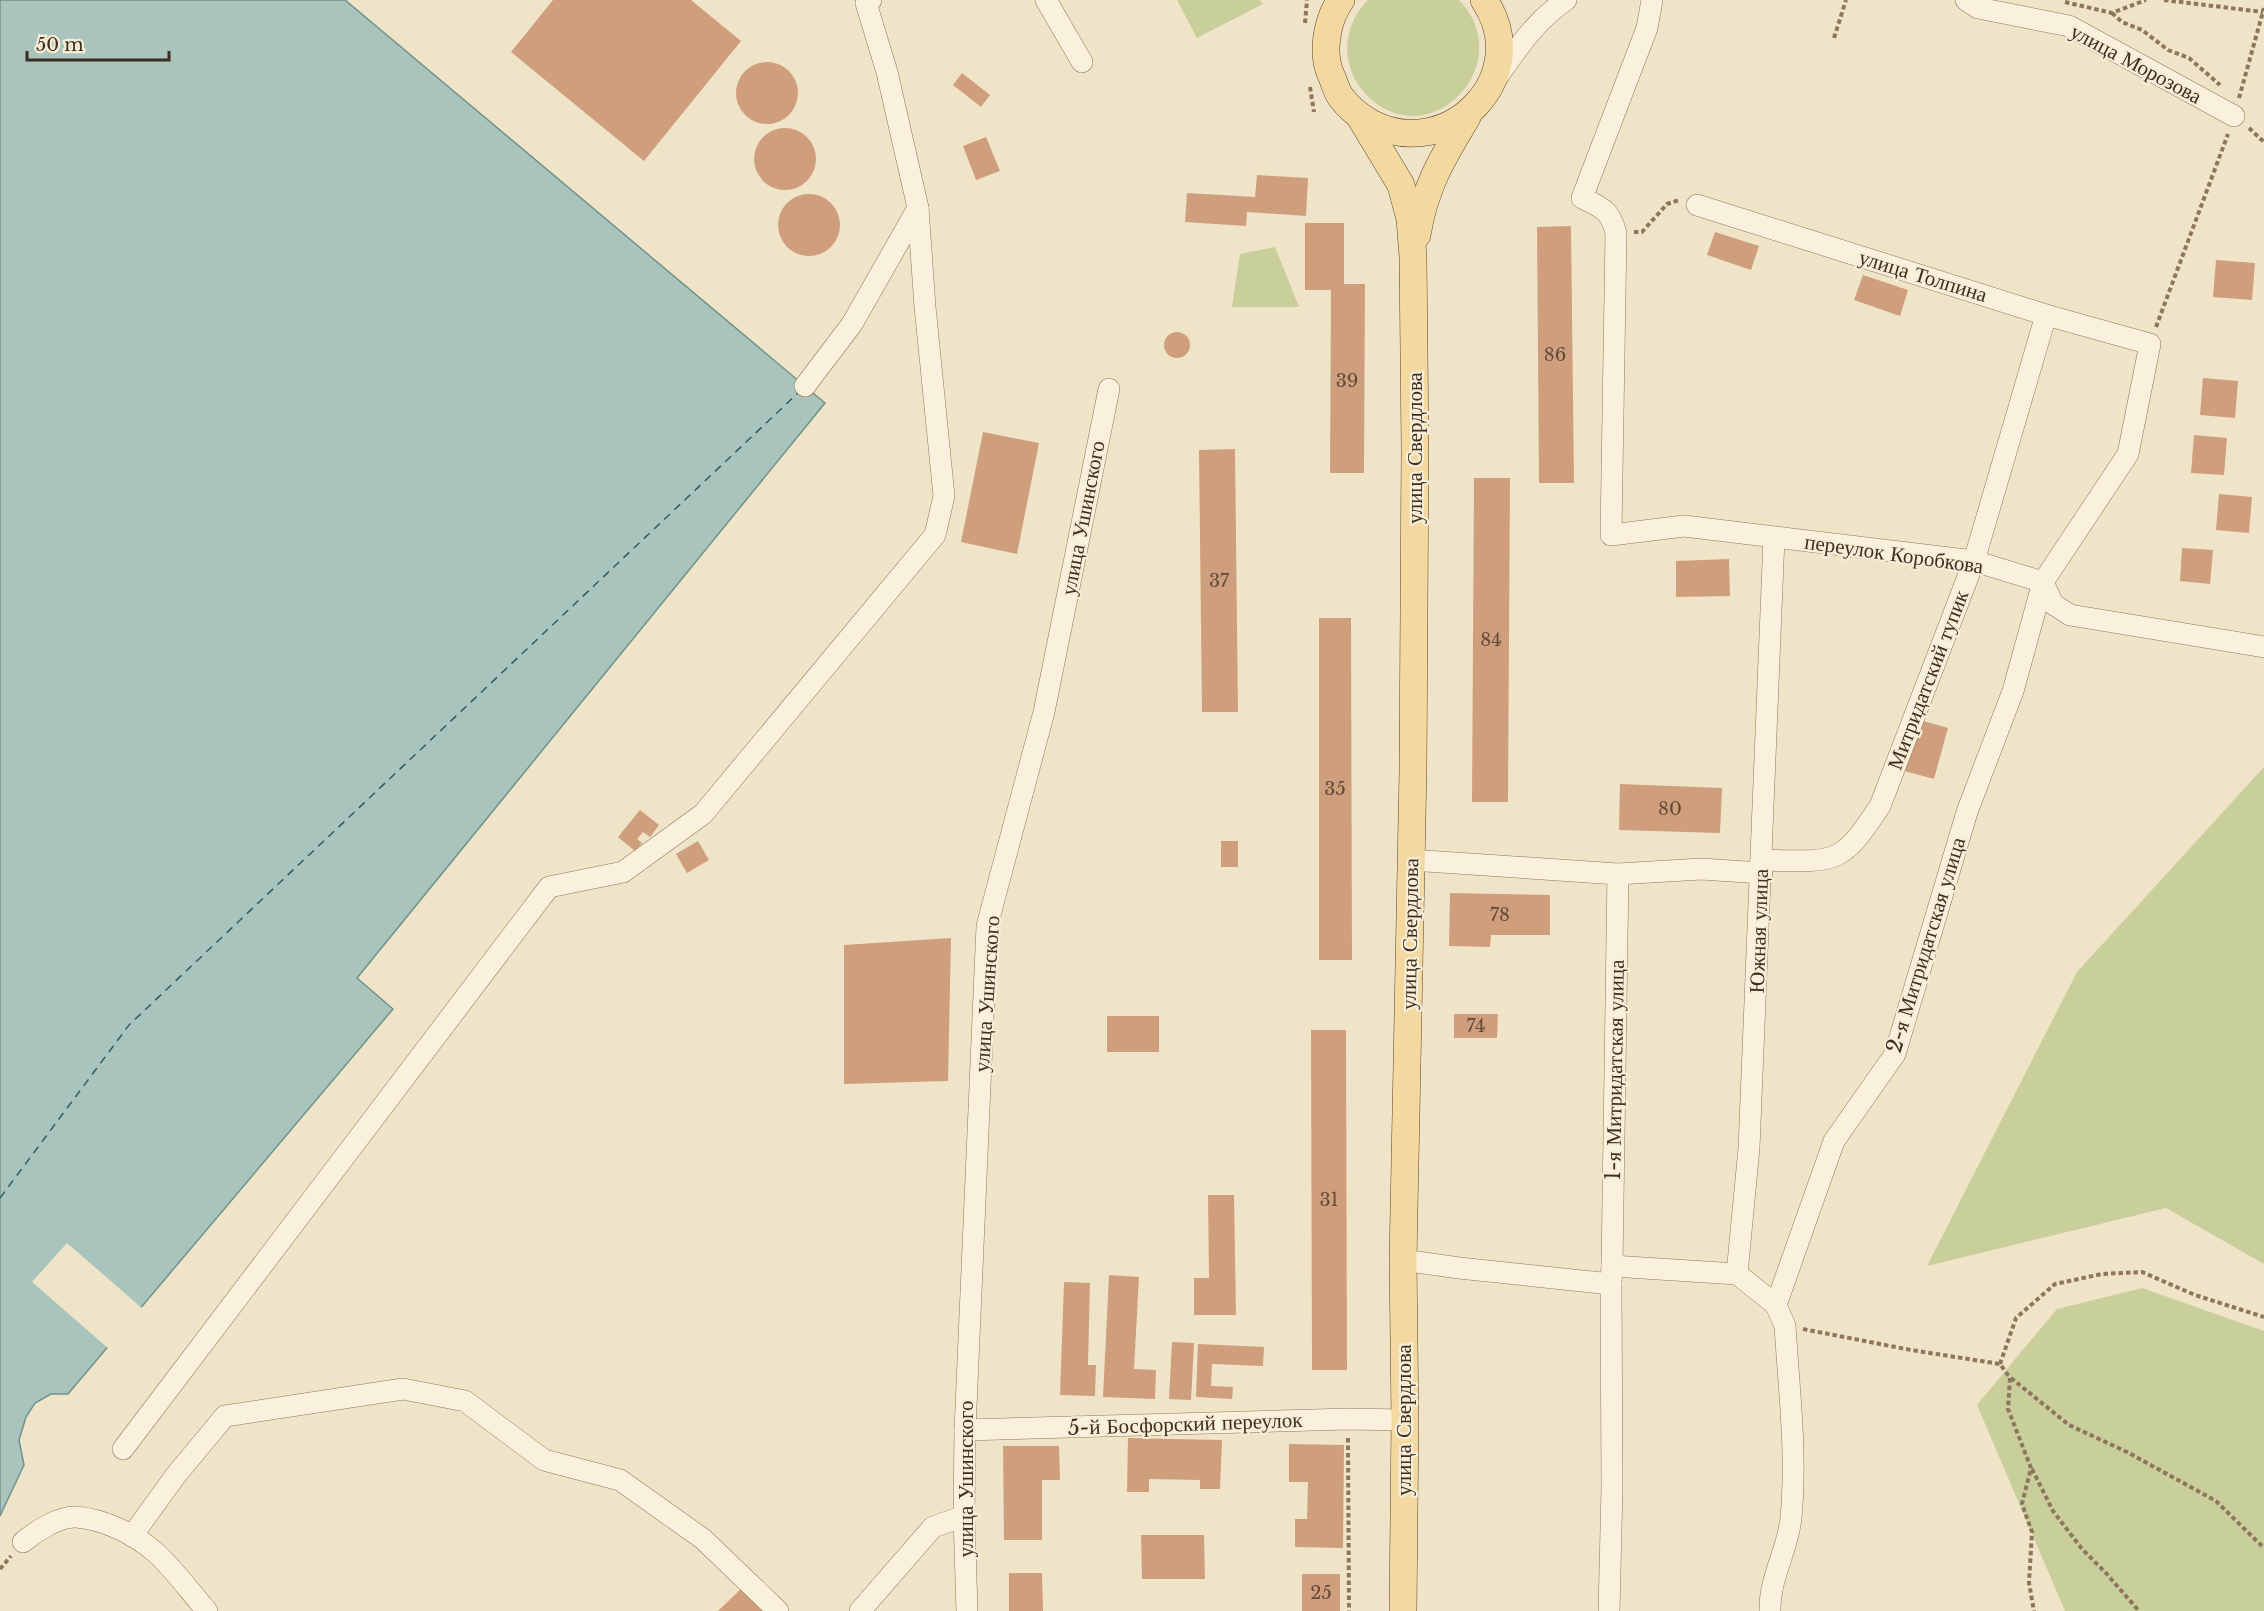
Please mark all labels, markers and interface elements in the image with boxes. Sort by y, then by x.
street label: улица Морозова [2066,18,2207,110]
scale bar [27,24,170,62]
text: 50 m [36,34,84,56]
street label: улица Толпина [1856,244,1991,308]
house number: 86 [1544,344,1566,366]
house number: 39 [1336,370,1358,392]
street label: улица Свердлова [1402,371,1428,524]
street label: улица Ушинского [1055,438,1111,598]
street label: переулок Коробкова [1803,529,1986,580]
house number: 37 [1209,570,1230,592]
street label: Митридатский тупик [1882,586,1974,773]
house number: 84 [1480,629,1502,651]
house number: 35 [1324,778,1346,800]
house number: 80 [1658,798,1682,820]
street label: 2-я Митридатская улица [1881,833,1971,1056]
street label: улица Свердлова [1396,857,1424,1010]
street label: Южная улица [1744,868,1774,994]
house number: 78 [1490,904,1510,926]
street label: улица Ушинского [969,915,1005,1073]
street label: 1-я Митридатская улица [1600,959,1630,1181]
house number: 74 [1466,1015,1486,1037]
house number: 31 [1319,1189,1339,1211]
street label: улица Свердлова [1391,1343,1417,1496]
street label: улица Ушинского [953,1400,979,1558]
street label: 5-й Босфорский переулок [1067,1407,1304,1441]
house number: 25 [1310,1582,1332,1604]

